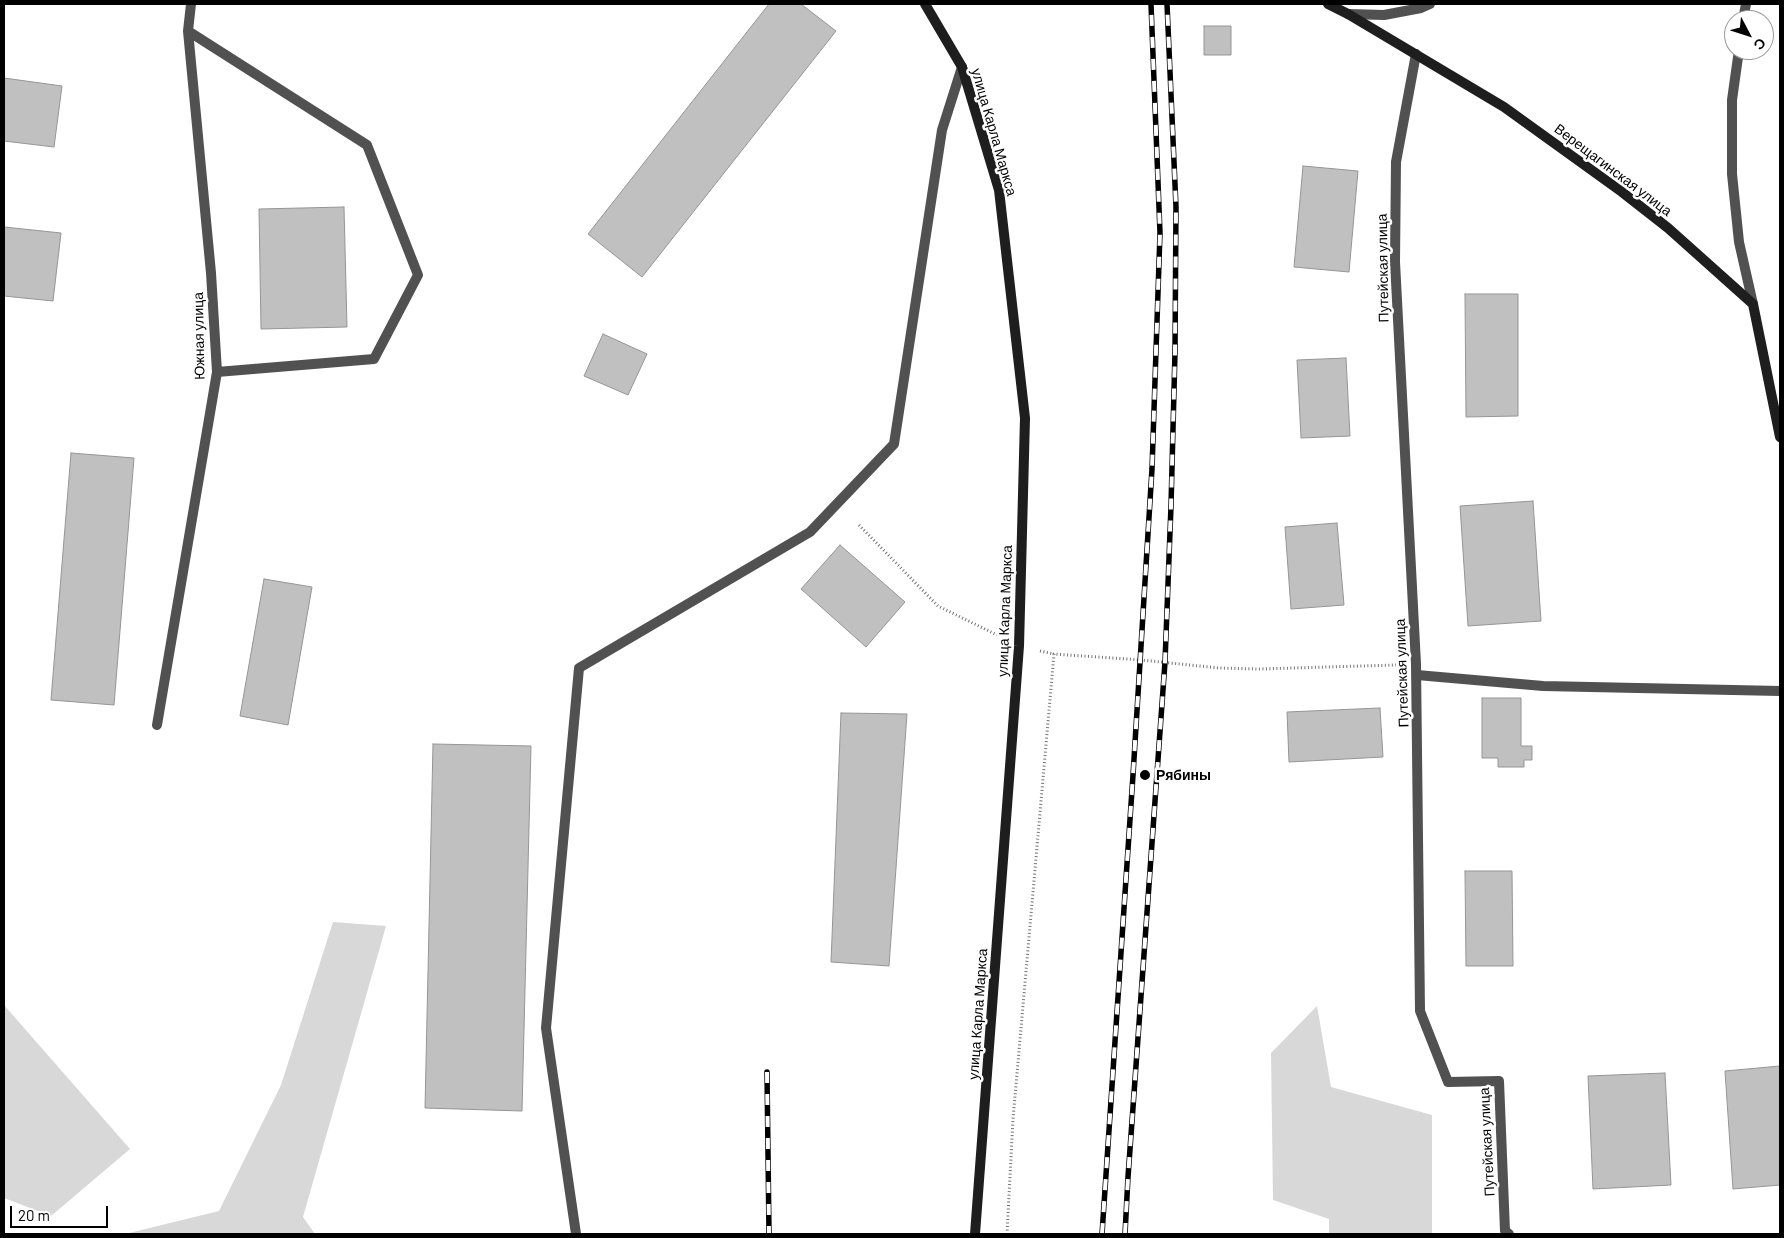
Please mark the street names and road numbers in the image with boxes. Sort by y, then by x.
street label: улица Карла Маркса [968,66,1020,198]
street label: Верещагинская улица [1551,120,1675,220]
street label: Путейская улица [1374,213,1392,323]
street label: Южная улица [190,292,208,380]
street label: улица Карла Маркса [994,545,1016,677]
street label: Путейская улица [1392,618,1412,728]
street label: улица Карла Маркса [965,948,991,1080]
street label: Путейская улица [1476,1087,1498,1197]

